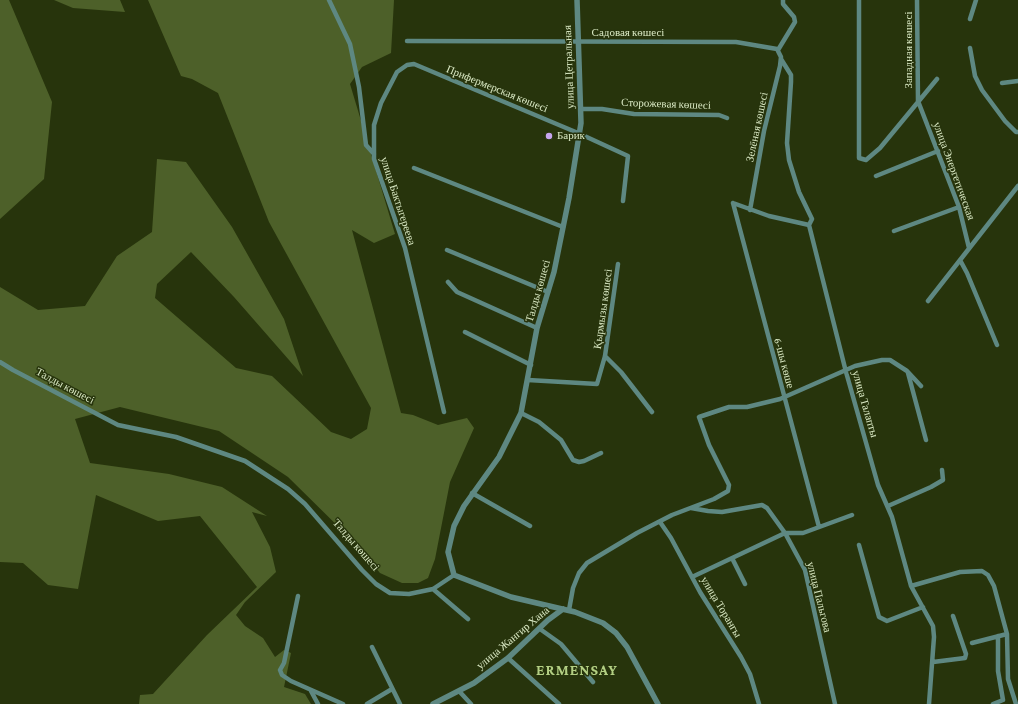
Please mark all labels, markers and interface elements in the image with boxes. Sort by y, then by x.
street label: Западная көшесі [902,12,916,88]
street label: улица Цетральная [561,25,577,109]
street label: Садовая көшесі [592,26,664,40]
street label: Прифермерская көшесі [444,63,550,115]
street label: Зелёная көшесі [743,91,771,163]
street label: Сторожевая көшесі [621,96,711,112]
street label: улица Энергетическая [930,120,978,222]
place label: Барик [557,129,585,143]
marker: Барик [544,131,554,141]
street label: улица Бактыгереева [377,155,419,247]
street label: Талды көшесі [523,258,553,324]
street label: Қырмызы көшесі [591,268,615,350]
street label: 6-шы көше [771,336,797,390]
street label: Талды көшесі [33,365,97,407]
street label: улица Талапты [849,369,881,439]
street label: Талды көшесі [330,516,382,574]
street label: улица Пальгова [804,560,834,634]
street label: улица Торангы [698,574,744,640]
street label: улица Жангир Хана [474,604,552,672]
district label: ERMENSAY [536,661,618,679]

